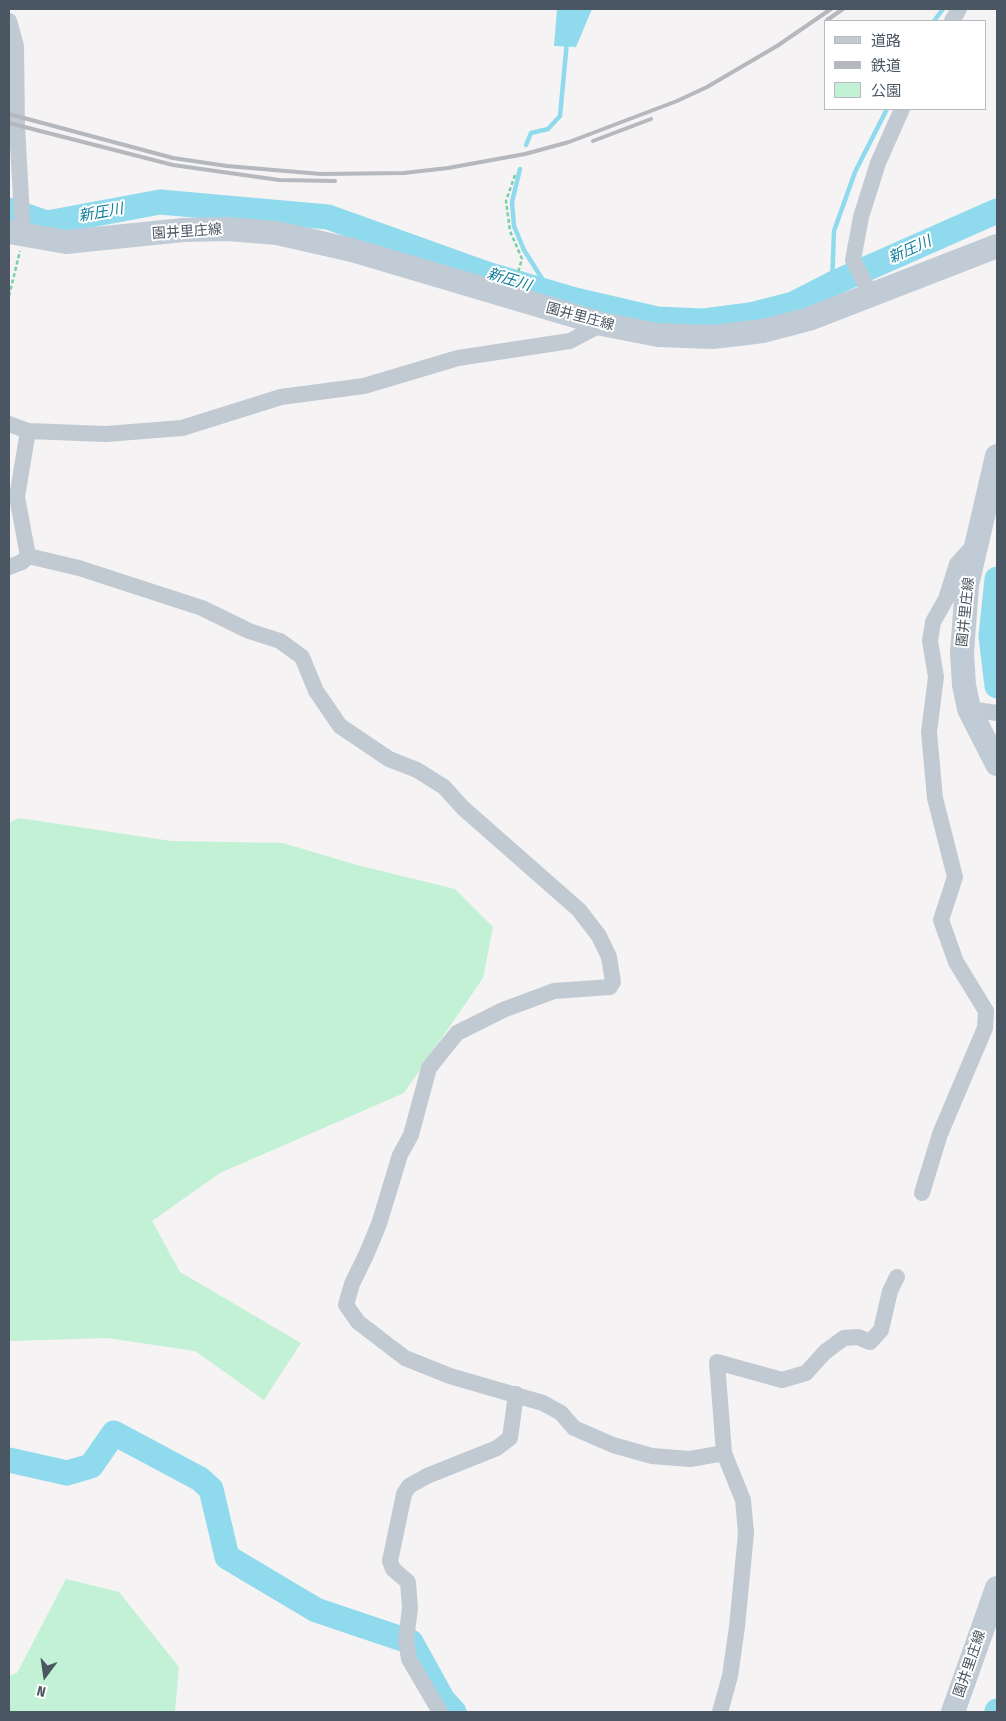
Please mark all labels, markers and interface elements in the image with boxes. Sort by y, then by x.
legend [824,20,986,110]
text: 道路 [871,32,901,50]
text: 鉄道 [871,57,901,75]
text: 公園 [871,82,901,100]
water label: 新圧川 [77,200,125,226]
street label: 園井里庄線 [151,221,223,243]
water label: 新圧川 [886,233,934,267]
water label: 新圧川 [485,265,533,295]
street label: 園井里庄線 [544,300,616,334]
street label: 園井里庄線 [954,576,978,648]
street label: 園井里庄線 [951,1628,989,1700]
north arrow [20,1651,70,1701]
text: N [35,1682,47,1700]

